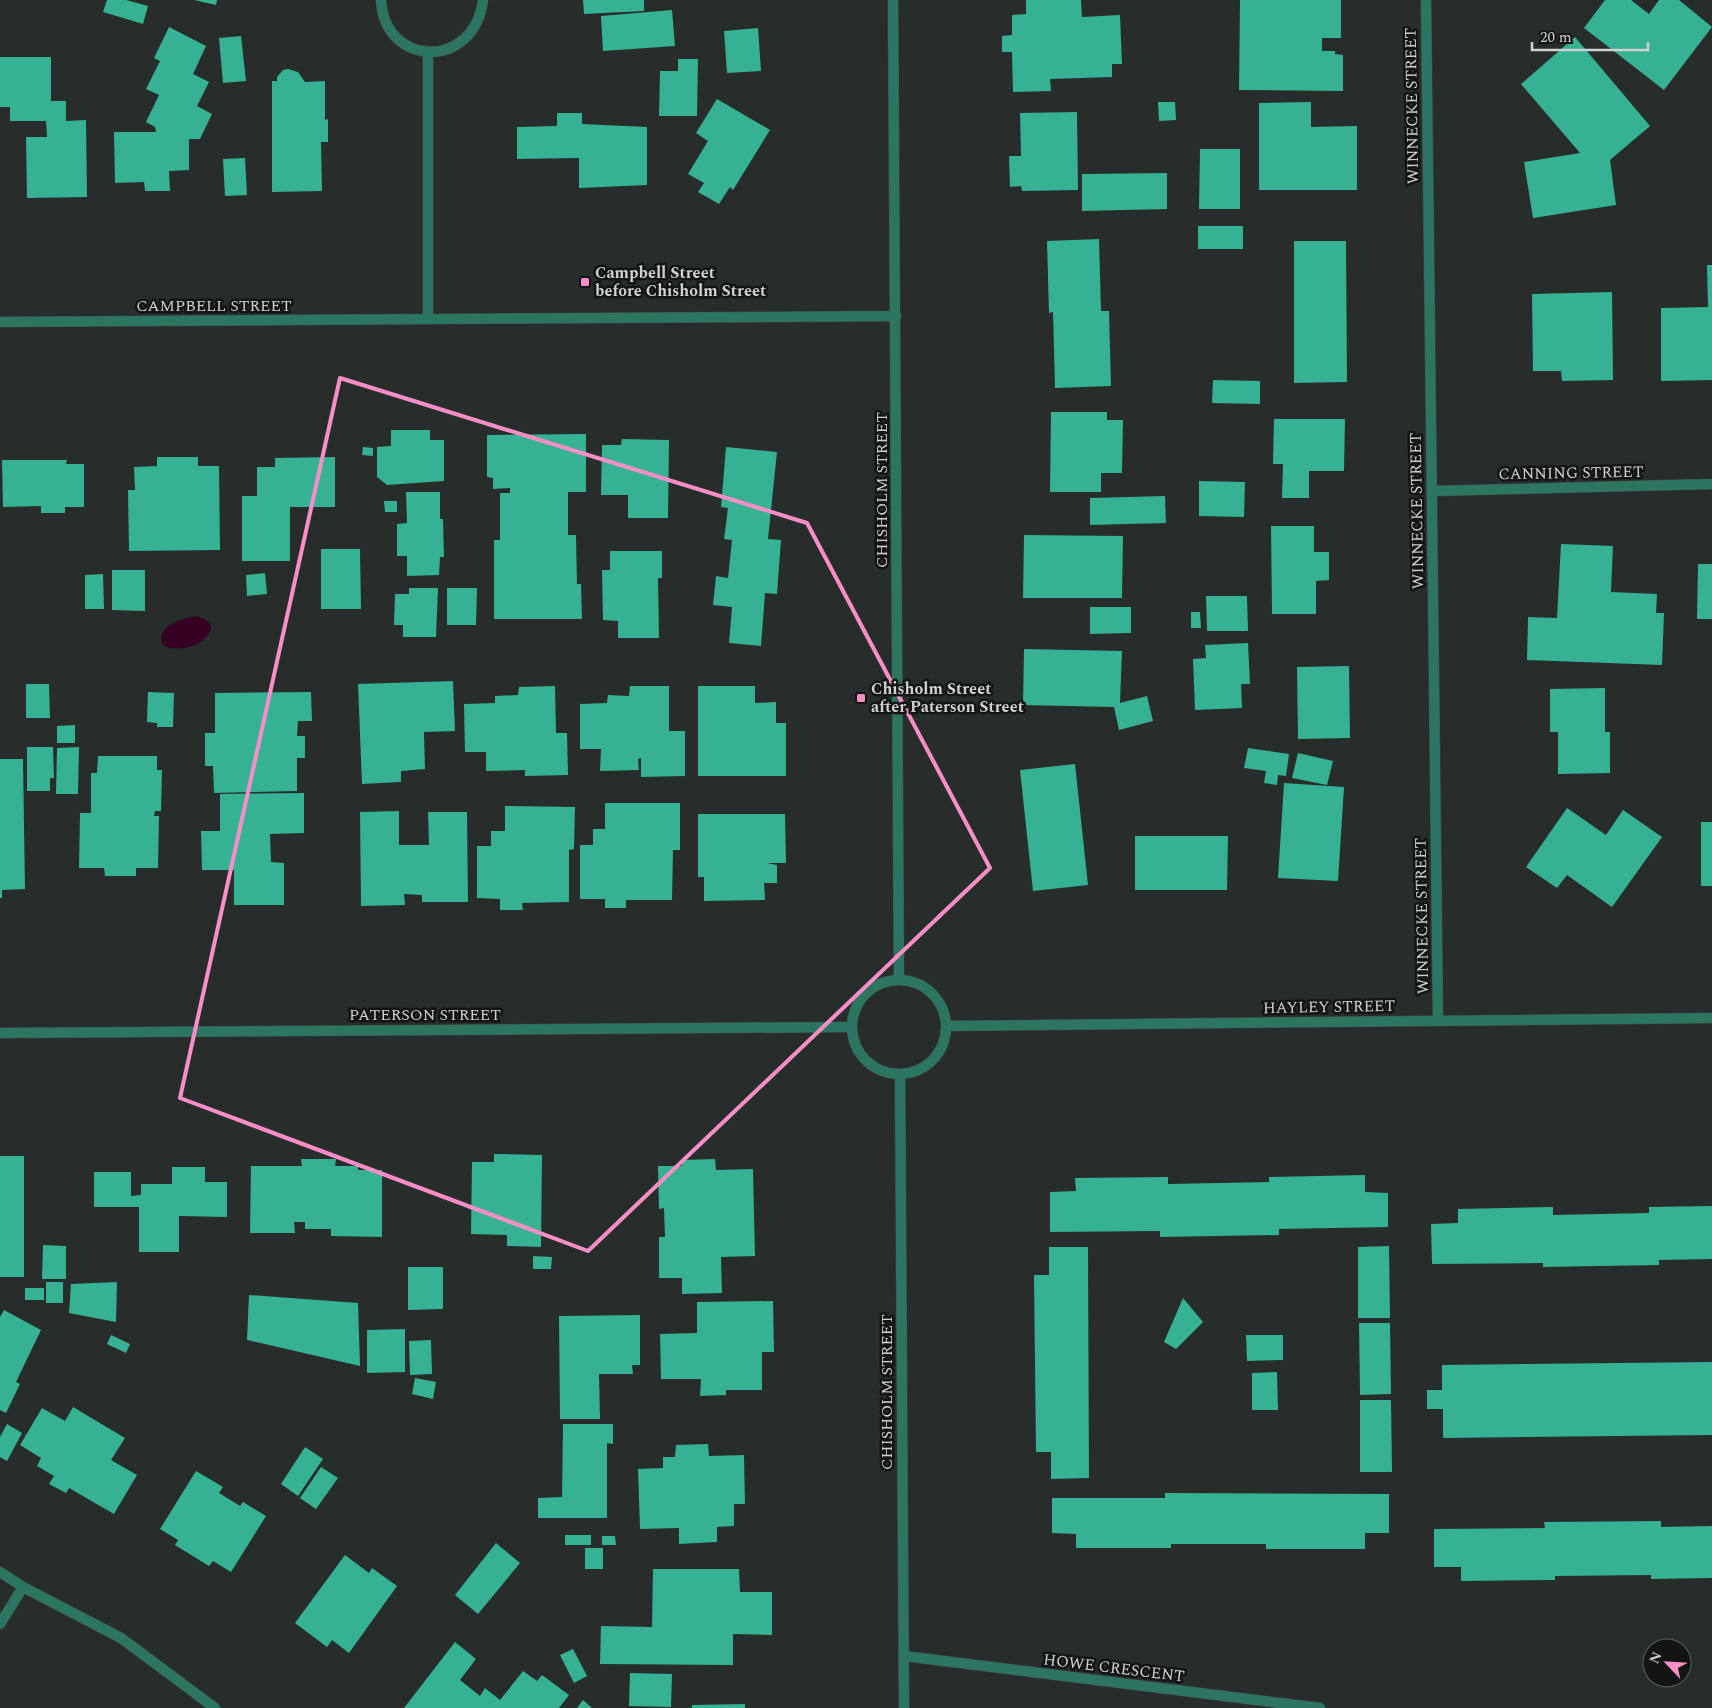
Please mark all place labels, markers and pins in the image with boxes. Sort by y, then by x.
place label: Campbell Street before Chisholm Street [595,261,766,303]
marker: Campbell Street before Chisholm Street [579,276,591,288]
place label: Chisholm Street after Paterson Street [871,677,1024,719]
marker: Chisholm Street after Paterson Street [855,692,867,704]

